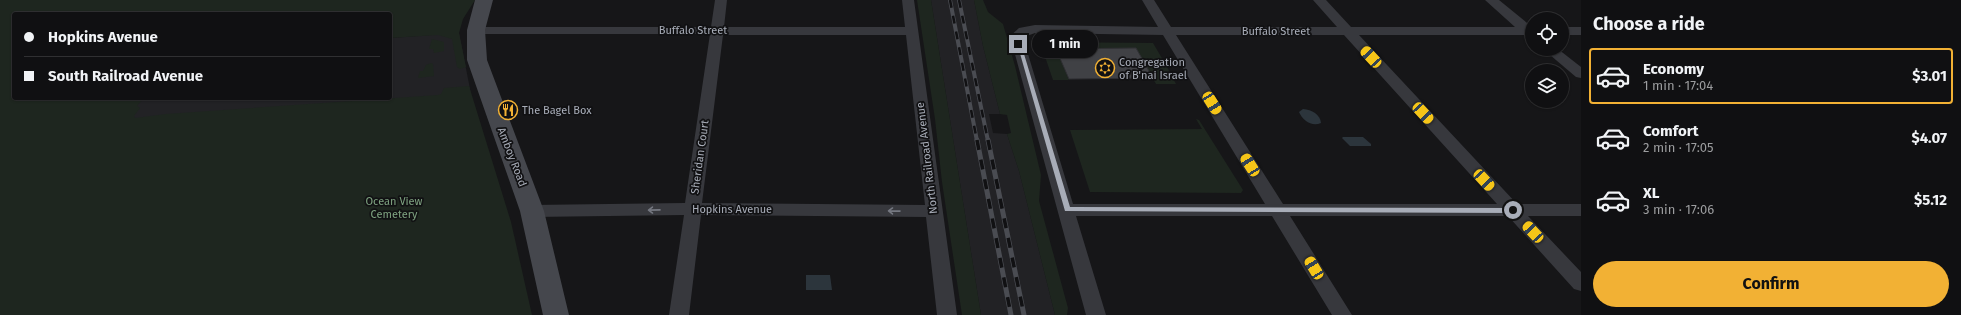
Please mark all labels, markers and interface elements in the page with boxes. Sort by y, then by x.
map controls [1525,12,1569,108]
button: locate [1525,12,1569,56]
text: Choose a ride [1593,13,1705,35]
street label: Buffalo Street [659,24,727,37]
street label: Buffalo Street [1242,25,1310,38]
text: Hopkins Avenue [48,28,158,46]
callout: 1 min [1032,30,1098,58]
route end [1009,35,1027,53]
text: 1 min [1049,36,1081,51]
car [1358,44,1384,70]
place label: Congregation of B'nai Israel [1119,56,1187,82]
synagogue icon: Congregation of B'nai Israel [1094,57,1116,79]
icon: car [1595,58,1631,94]
text: Economy [1643,60,1704,78]
button: layers [1525,64,1569,108]
text: South Railroad Avenue [48,67,203,85]
text: $3.01 [1912,67,1947,85]
text: 1 min · 17:04 [1643,78,1713,93]
car [1201,90,1223,116]
restaurant icon: The Bagel Box [497,99,519,121]
car [1410,100,1436,126]
street label: North Railroad Avenue [914,101,940,215]
place label: The Bagel Box [522,104,592,117]
street label: Sheridan Court [688,119,712,195]
icon: car [1595,120,1631,156]
text: Comfort [1643,122,1699,140]
street label: Amboy Road [495,126,529,188]
text: $4.07 [1911,129,1947,147]
text: 2 min · 17:05 [1643,140,1714,155]
car [1239,152,1261,178]
car [1471,167,1497,193]
icon: car [1595,182,1631,218]
text: XL [1643,184,1659,202]
text: $5.12 [1914,191,1947,209]
park label: Ocean View Cemetery [366,195,423,221]
route start [1504,201,1522,219]
text: 3 min · 17:06 [1643,202,1714,217]
street label: Hopkins Avenue [692,203,772,216]
one-way arrow [648,206,661,213]
one-way arrow [888,207,901,215]
car [1520,219,1546,245]
car [1303,255,1325,281]
button: Confirm [1593,261,1949,307]

